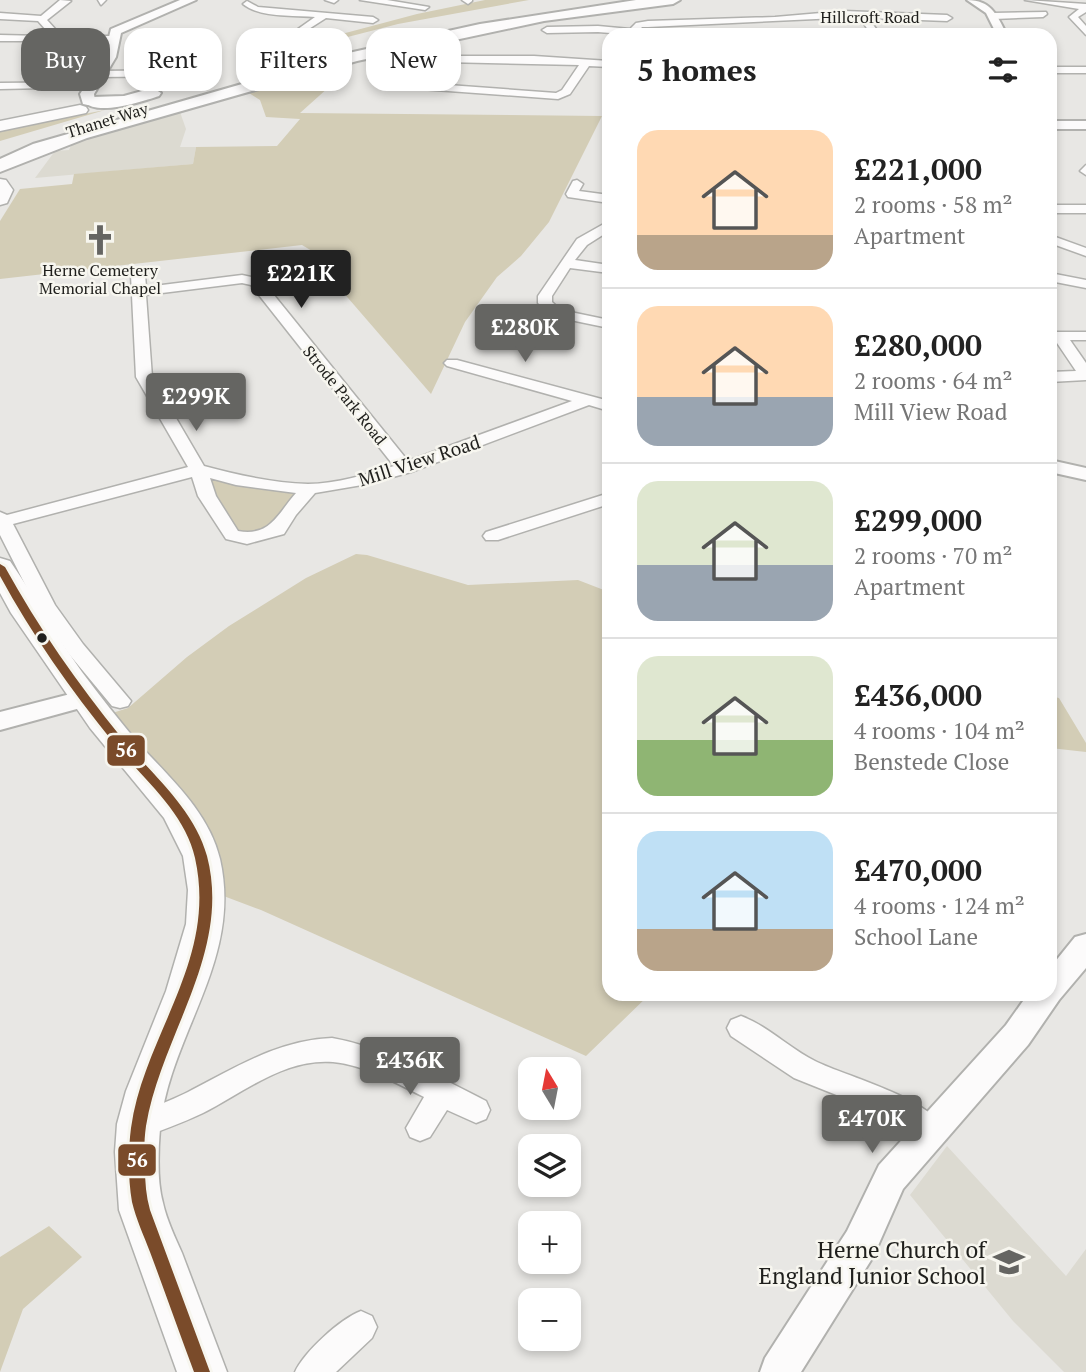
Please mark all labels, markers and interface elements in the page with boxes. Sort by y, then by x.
street label: Hillcroft Road [820,6,920,28]
chip: Buy [21,28,110,91]
chip: Rent [124,28,222,91]
chip: Filters [236,28,352,91]
chip: New [366,28,461,91]
text: 5 homes [637,50,756,90]
icon: filters [984,51,1022,89]
street label: Thanet Way [63,97,152,143]
text: £221,000 [854,149,982,189]
icon: home [693,158,777,242]
text: 2 rooms · 58 m² [854,189,1013,220]
text: Apartment [854,220,965,251]
church icon: Herne Cemetery Memorial Chapel [83,223,117,257]
pin: £221K [252,250,350,310]
text: £221K [267,257,335,288]
place label: Herne Cemetery Memorial Chapel [39,259,161,299]
pin: £280K [476,304,574,364]
text: £280K [491,311,559,342]
text: £280,000 [854,325,982,365]
icon: home [693,334,777,418]
street label: Strode Park Road [298,341,392,449]
text: 2 rooms · 64 m² [854,365,1013,396]
pin: £299K [147,374,245,433]
text: £299K [162,380,230,411]
text: Mill View Road [854,396,1007,427]
street label: Mill View Road [355,428,484,491]
text: £299,000 [854,500,982,540]
icon: home [693,509,777,593]
text: 2 rooms · 70 m² [854,540,1013,571]
text: Apartment [854,571,965,602]
unlabelled marker [35,631,49,645]
text: £436,000 [854,675,982,715]
icon: home [693,684,777,768]
text: 4 rooms · 104 m² [854,715,1025,746]
line badge: 56 [106,734,146,767]
text: 56 [115,737,137,762]
text: Benstede Close [854,746,1009,777]
text: £470,000 [854,850,982,890]
icon: home [693,859,777,943]
text: 4 rooms · 124 m² [854,890,1025,921]
text: School Lane [854,921,978,952]
pin: £436K [361,1038,459,1097]
text: £436K [376,1044,444,1075]
north arrow [518,1057,581,1120]
map controls [518,1057,581,1351]
pin: £470K [823,1096,921,1155]
text: £470K [838,1102,906,1133]
button: layers [518,1134,581,1197]
line badge: 56 [117,1143,157,1177]
text: 56 [126,1147,148,1172]
button: + [518,1211,581,1274]
place label: Herne Church of England Junior School [759,1234,988,1291]
school or university icon: Herne Church of England Junior School [992,1245,1026,1279]
button: − [518,1288,581,1351]

